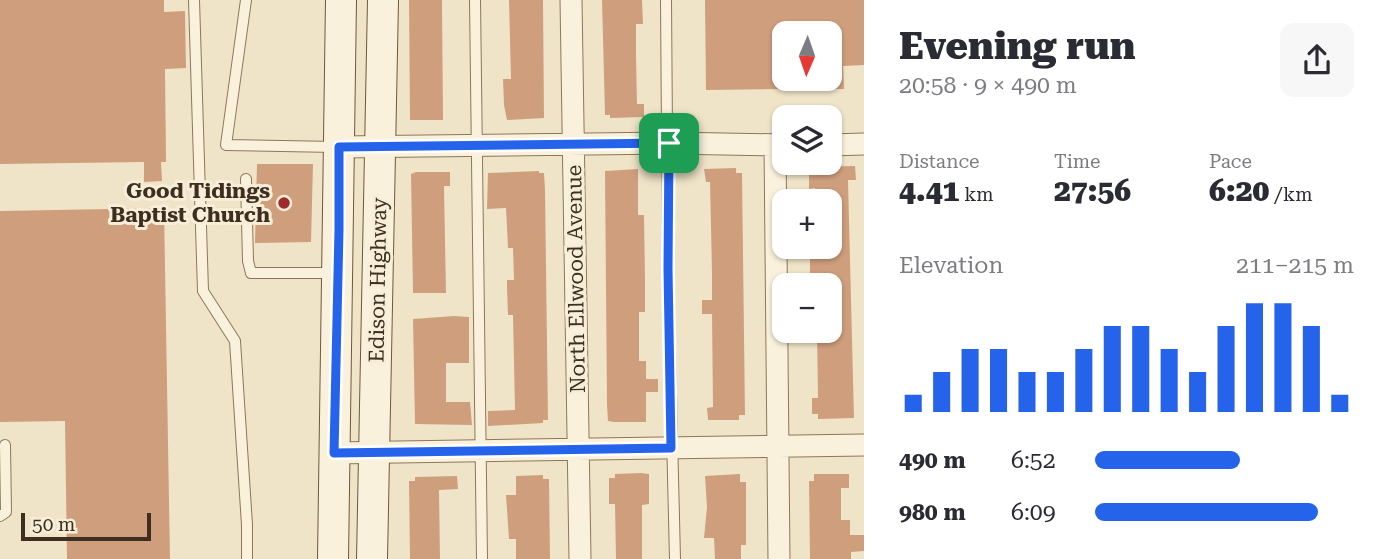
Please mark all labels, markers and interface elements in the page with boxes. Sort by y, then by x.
north arrow [772,21,842,91]
map controls [772,21,842,343]
button: share [1280,23,1354,97]
text: Evening run [899,24,1135,68]
text: 20:58 · 9 × 490 m [899,72,1077,99]
button: layers [772,105,842,175]
pin [639,113,699,173]
icon: arrive [650,124,688,162]
text: Distance [899,150,979,173]
text: Time [1054,150,1101,173]
text: Pace [1209,150,1252,173]
street label: North Ellwood Avenue [562,165,590,393]
text: 4.41 [899,173,959,208]
text: 27:56 [1054,173,1131,208]
text: 6:20 [1209,173,1269,208]
place label: Good Tidings Baptist Church [110,179,270,227]
text: km [959,183,994,206]
text: /km [1269,183,1313,206]
button: + [772,189,842,259]
marker: Good Tidings Baptist Church [276,195,292,211]
street label: Edison Highway [365,197,391,363]
text: Elevation [899,252,1003,279]
text: 211–215 m [1236,252,1354,279]
button: − [772,273,842,343]
text: 490 m [899,447,966,474]
text: 6:52 [1011,447,1056,474]
text: 980 m [899,499,966,526]
text: 6:09 [1011,499,1056,526]
scale bar [21,510,150,542]
text: 50 m [32,513,75,536]

